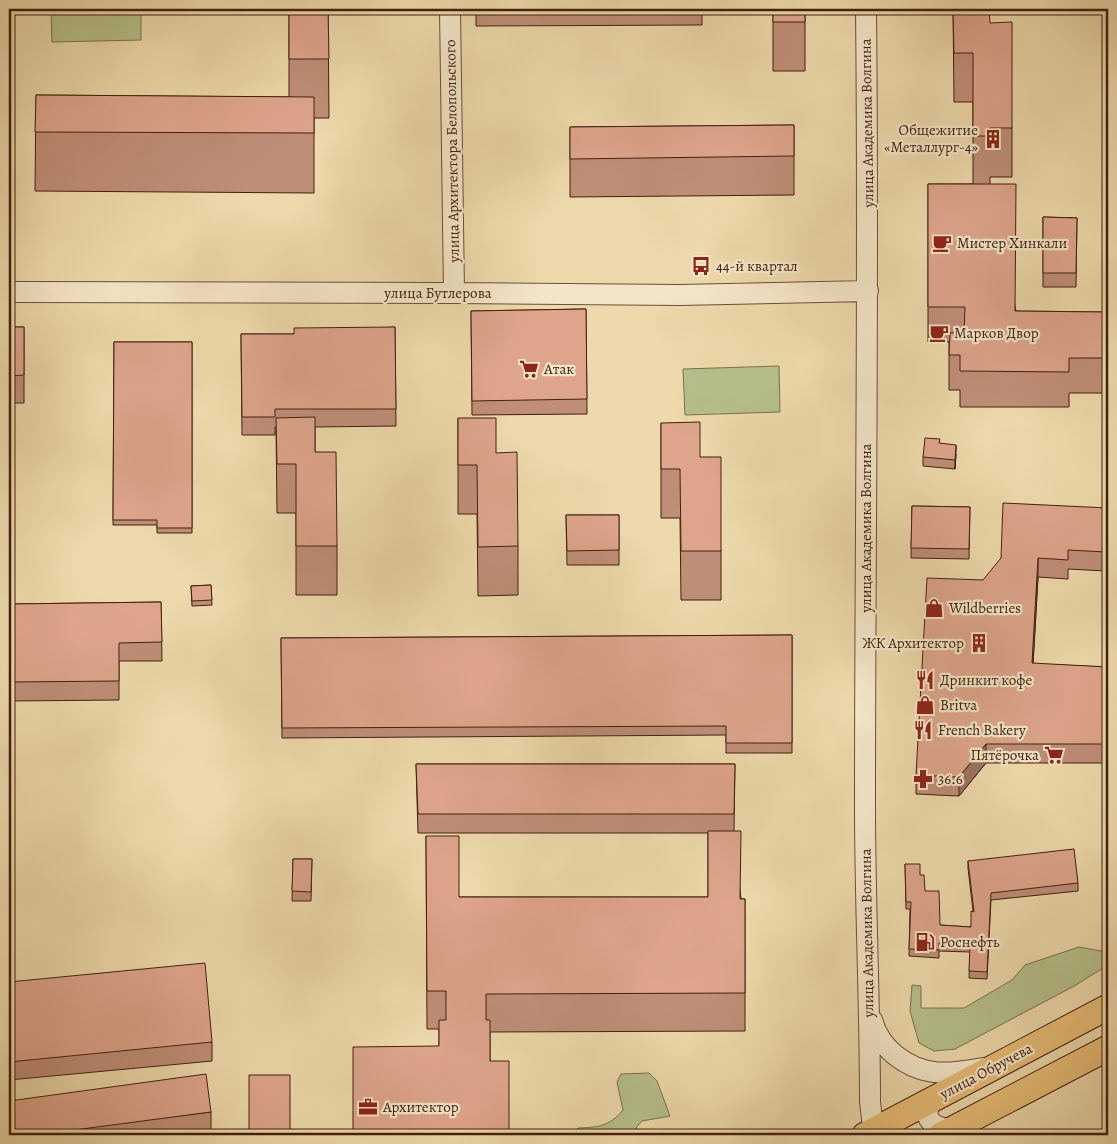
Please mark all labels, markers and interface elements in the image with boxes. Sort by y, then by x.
street label: улица Академика Волгина [856,38,878,209]
street label: улица Архитектора Белопольского [440,39,464,264]
place label: Общежитие «Металлург-4» [884,120,979,157]
building icon: Общежитие «Металлург-4» [982,128,1004,150]
cafe icon: Мистер Хинкали [931,232,953,254]
place label: Мистер Хинкали [957,233,1067,253]
bus stop icon: 44-й квартал [690,255,712,277]
place label: 44-й квартал [716,256,798,276]
street label: улица Бутлерова [383,283,492,303]
cafe icon: Марков Двор [928,322,950,344]
place label: Марков Двор [954,323,1039,343]
supermarket icon: Атак [518,358,540,380]
place label: Атак [543,359,574,379]
street label: улица Академика Волгина [856,443,876,614]
shop icon: Wildberries [923,597,945,619]
place label: Wildberries [948,598,1021,618]
building icon: ЖК Архитектор [968,632,990,654]
place label: ЖК Архитектор [862,633,964,653]
restaurant icon: Дринкит кофе [914,669,936,691]
place label: Дринкит кофе [940,670,1032,690]
shop icon: Britva [914,694,936,716]
place label: Britva [940,695,977,715]
restaurant icon: French Bakery [912,719,934,741]
place label: French Bakery [938,720,1026,740]
supermarket icon: Пятёрочка [1043,744,1065,766]
place label: Пятёрочка [971,745,1039,765]
pharmacy icon: 36.6 [912,768,934,790]
place label: 36.6 [938,769,963,789]
street label: улица Академика Волгина [856,848,878,1019]
fuel station icon: Роснефть [914,931,936,953]
place label: Роснефть [940,932,1000,952]
street label: улица Обручева [935,1038,1036,1104]
office icon: Архитектор [357,1096,379,1118]
place label: Архитектор [382,1097,459,1117]

